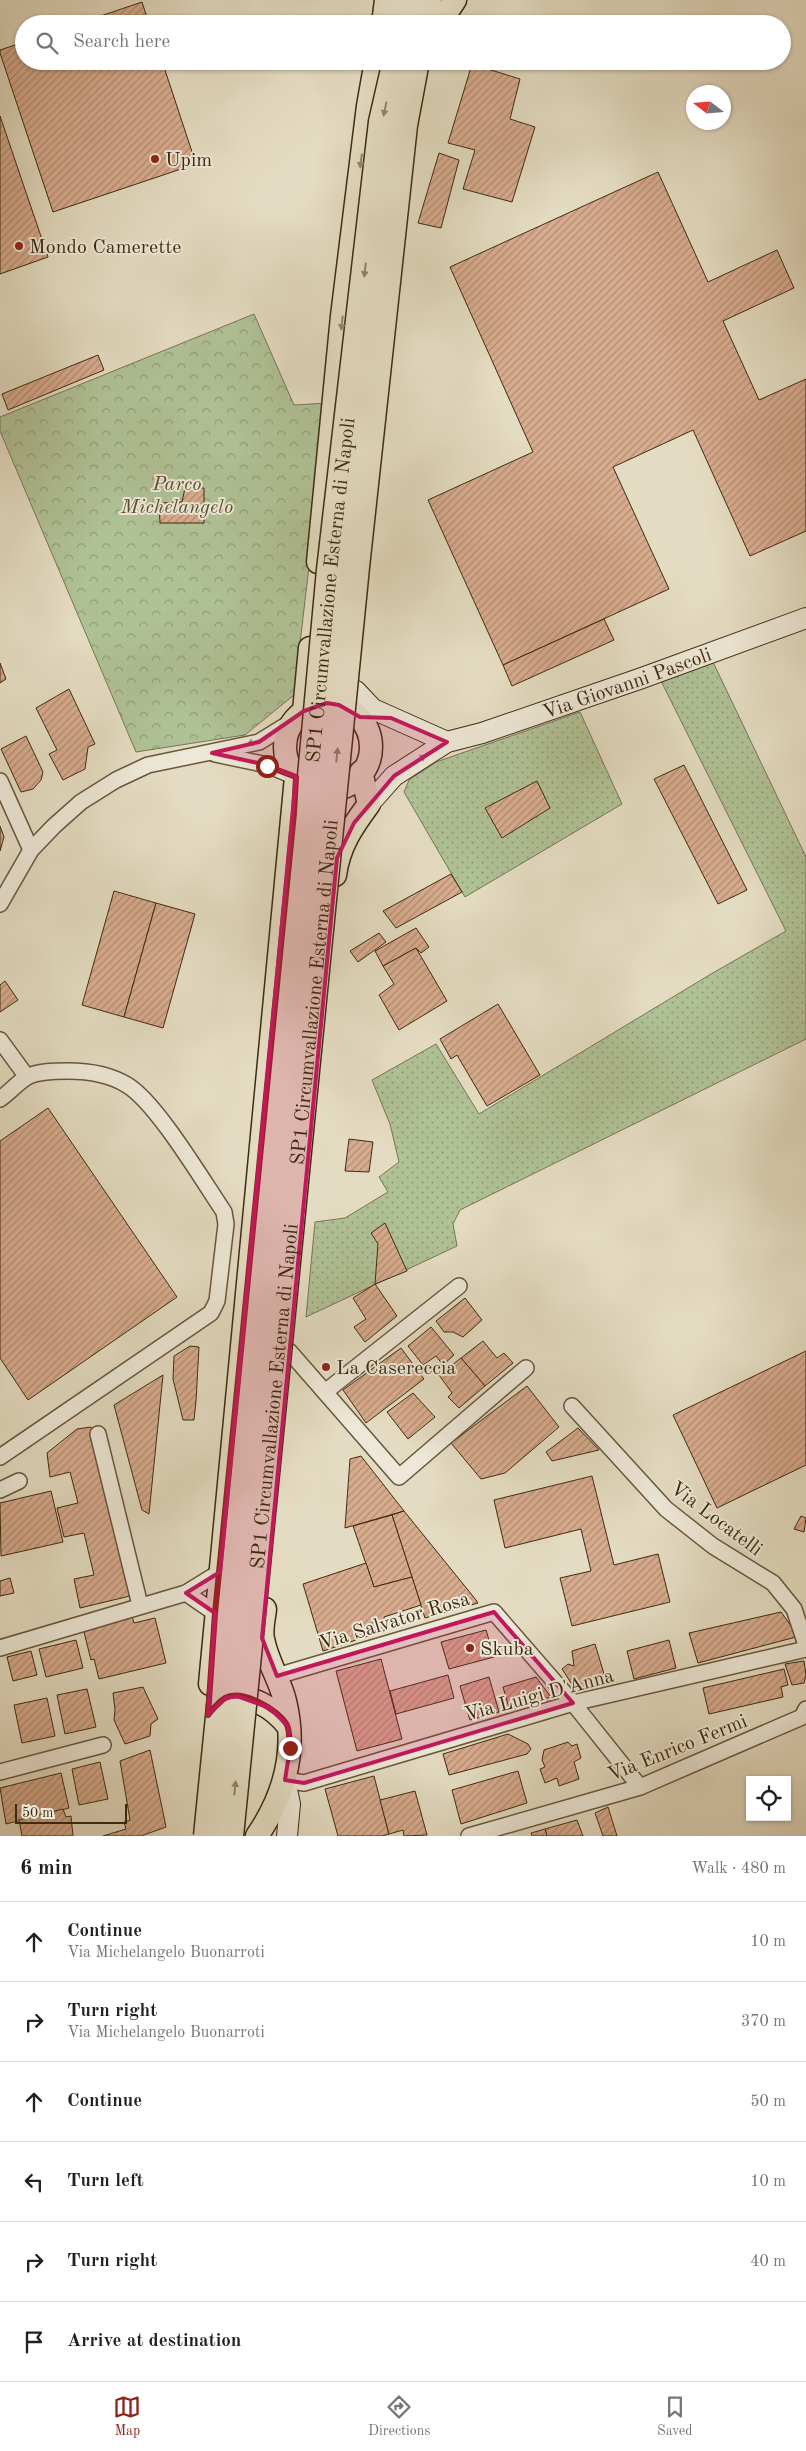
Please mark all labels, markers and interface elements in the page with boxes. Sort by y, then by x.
search box [15,15,791,70]
icon: search [33,29,61,57]
text: Search here [73,33,170,52]
north arrow [686,85,731,130]
one-way arrow [381,101,389,116]
place label: Upim [165,151,212,171]
marker: Upim [149,153,161,165]
one-way arrow [357,154,365,170]
place label: Mondo Camerette [29,238,181,258]
marker: Mondo Camerette [13,240,25,252]
one-way arrow [361,262,369,278]
one-way arrow [338,315,346,331]
street label: SP1 Circumvallazione Esterna di Napoli [304,417,360,764]
park label: Parco Michelangelo [120,475,233,518]
street label: Via Giovanni Pascoli [540,645,715,723]
one-way arrow [247,739,262,747]
one-way arrow [333,747,341,763]
one-way arrow [413,754,427,764]
route start [256,755,279,778]
street label: SP1 Circumvallazione Esterna di Napoli [289,819,343,1166]
street label: SP1 Circumvallazione Esterna di Napoli [249,1223,303,1570]
place label: La Casereccia [336,1359,456,1379]
marker: La Casereccia [320,1361,332,1373]
street label: Via Locatelli [666,1479,766,1561]
street label: Via Salvator Rosa [317,1589,472,1654]
place label: Skuba [480,1640,534,1660]
marker: Skuba [464,1642,476,1654]
street label: Via Luigi D'Anna [463,1666,617,1726]
street label: Via Enrico Fermi [605,1712,750,1786]
route end [279,1737,302,1760]
map controls [746,1776,791,1821]
button: locate [746,1776,791,1821]
one-way arrow [231,1779,239,1795]
scale bar [15,1801,128,1824]
text: 50 m [22,1806,53,1820]
text: 6 min [20,1858,73,1879]
text: Walk · 480 m [691,1861,786,1877]
text: Continue [67,1922,142,1941]
icon: ahead [20,1928,48,1956]
text: 10 m [750,1934,786,1950]
text: Via Michelangelo Buonarroti [67,1945,265,1961]
text: Turn right [67,2002,157,2021]
icon: right [20,2008,48,2036]
text: 370 m [741,2014,786,2030]
text: Via Michelangelo Buonarroti [67,2025,265,2041]
icon: ahead [20,2088,48,2116]
text: Continue [67,2092,142,2111]
text: 50 m [750,2094,786,2110]
icon: left [20,2168,48,2196]
text: Turn left [67,2172,144,2191]
text: 10 m [750,2174,786,2190]
icon: right [20,2248,48,2276]
text: Turn right [67,2252,157,2271]
text: 40 m [750,2254,786,2270]
icon: arrive [20,2328,48,2356]
text: Arrive at destination [67,2332,241,2351]
tab: Map [113,2393,141,2440]
tab: Directions [368,2393,430,2440]
tab: Saved [657,2393,693,2440]

